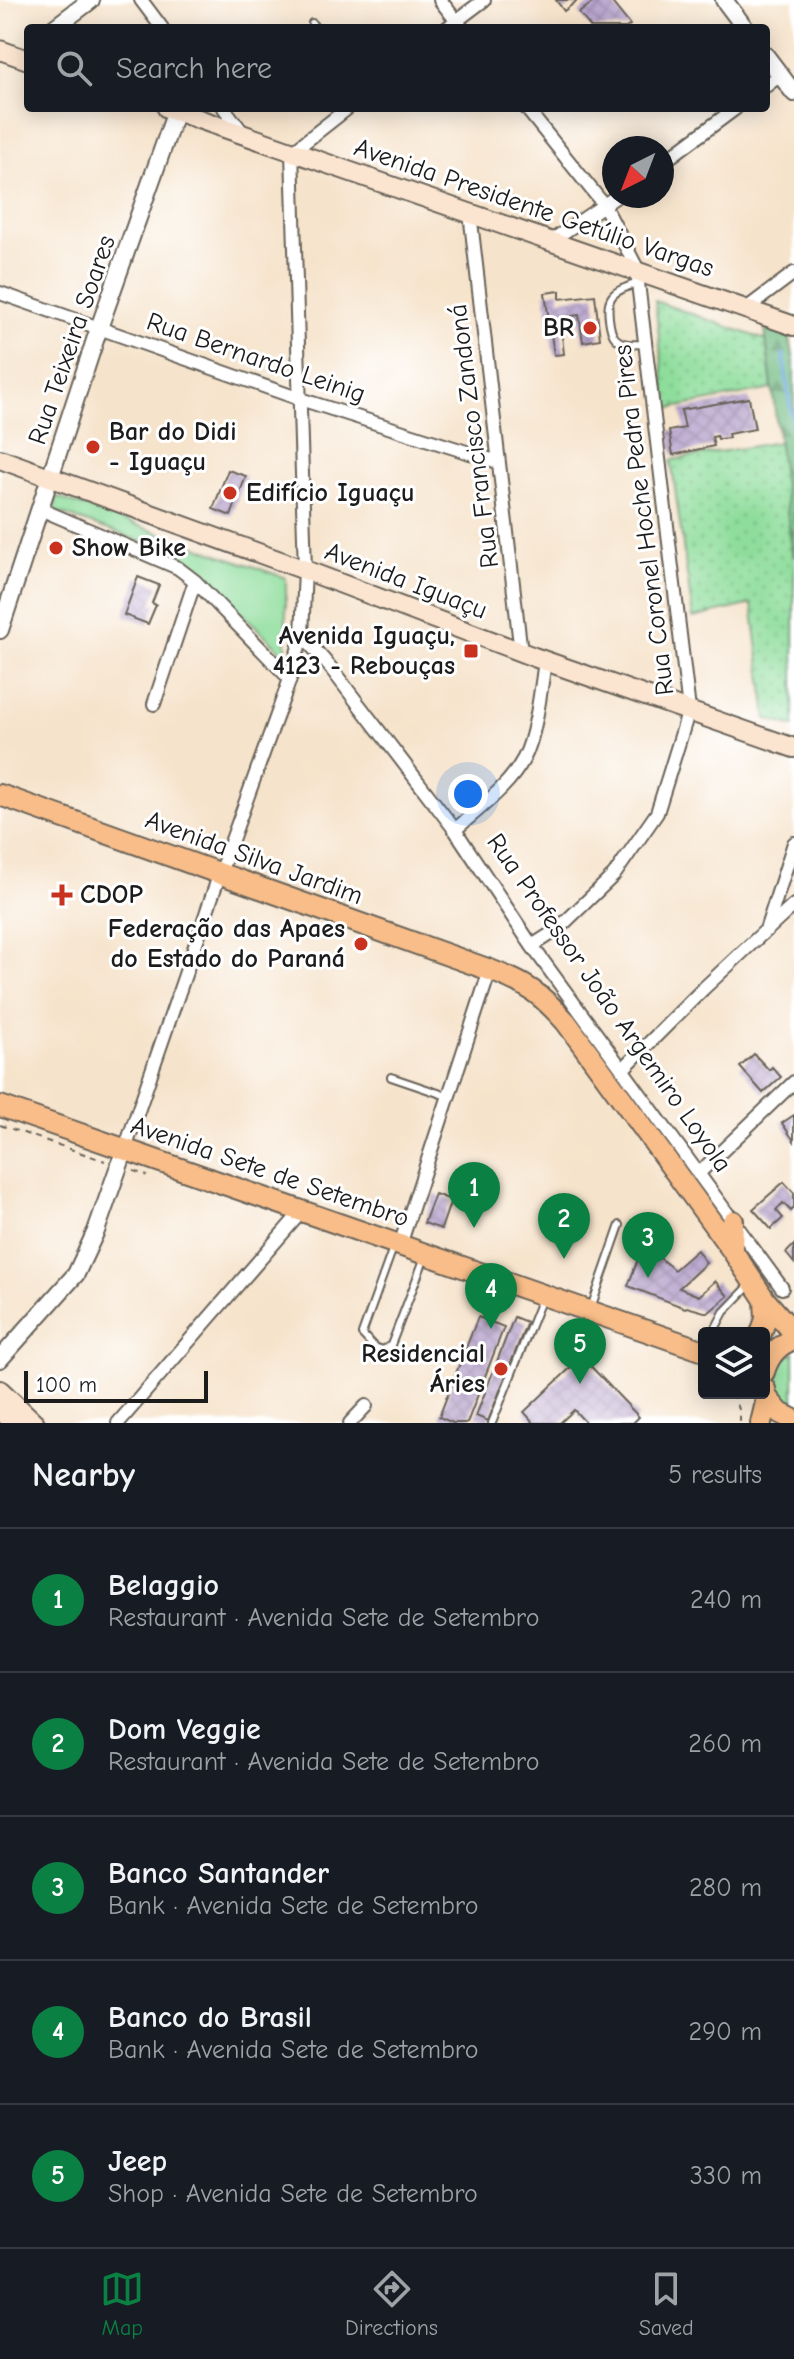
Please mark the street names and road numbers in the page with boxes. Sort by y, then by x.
street label: Avenida Presidente Getúlio Vargas [350,132,718,284]
street label: Rua Teixeira Soares [22,232,122,448]
street label: Rua Francisco Zandoná [443,302,505,570]
street label: Rua Bernardo Leinig [143,306,369,410]
street label: Rua Coronel Hoche Pedra Pires [608,343,680,697]
street label: Avenida Iguaçu [321,536,491,626]
street label: Avenida Silva Jardim [141,805,367,911]
street label: Rua Professor João Argemiro Loyola [480,828,738,1178]
street label: Avenida Sete de Setembro [127,1110,413,1234]

